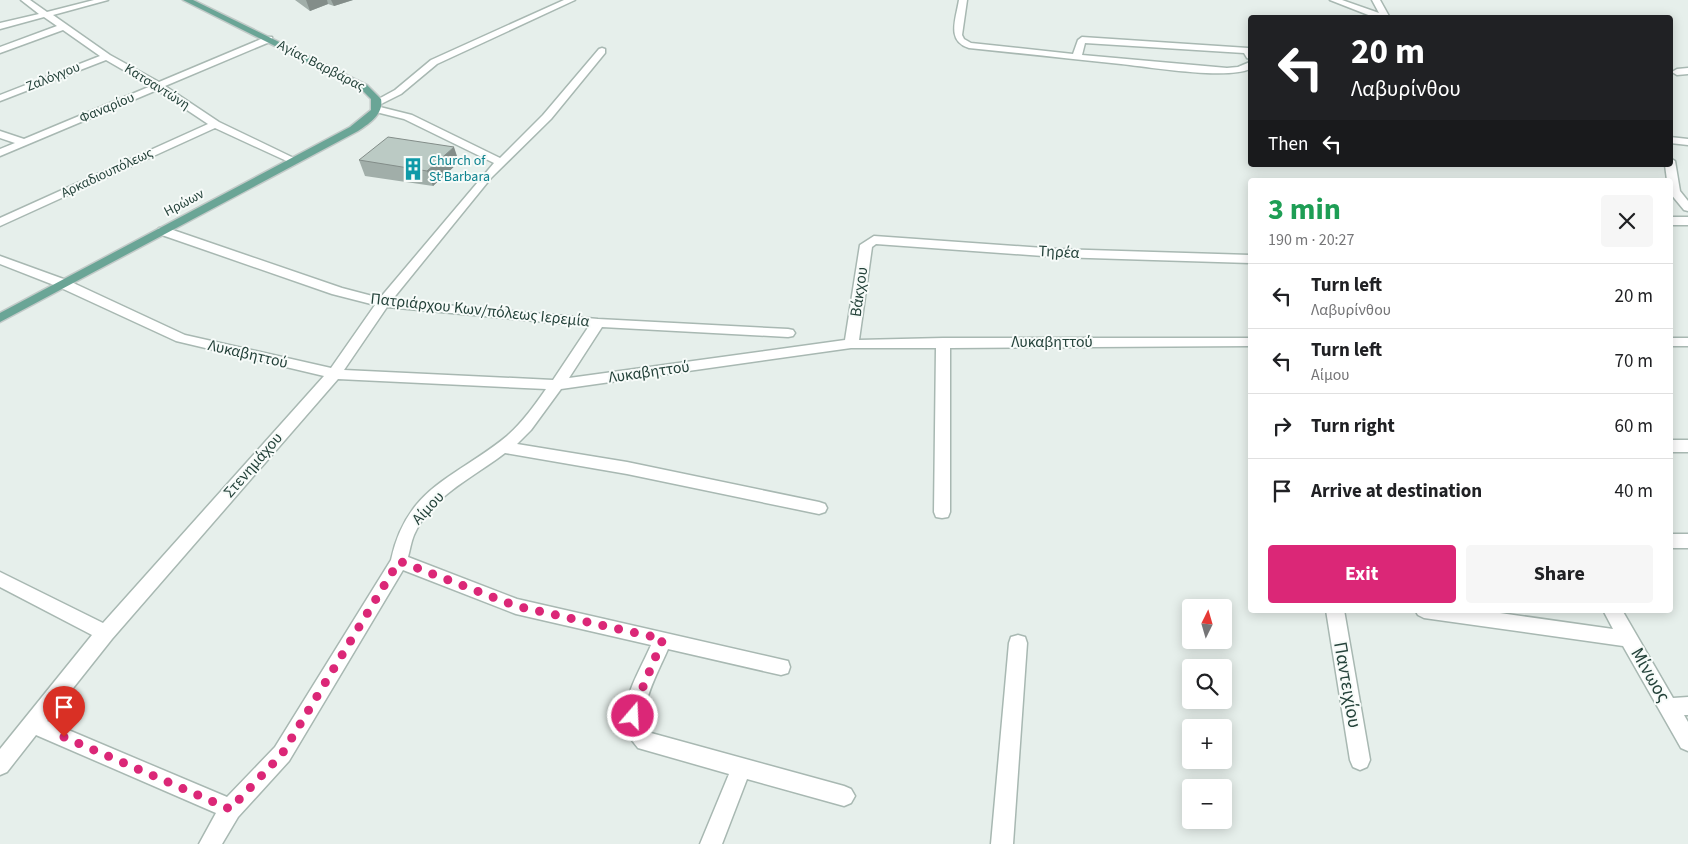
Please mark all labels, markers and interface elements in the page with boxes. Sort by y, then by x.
text: 20 m [1351,27,1425,77]
street label: Αγίας Βαρβάρας [274,35,368,97]
icon: left [1268,35,1333,100]
street label: Ζαλόγγου [23,57,83,97]
street label: Κατσαντώνη [120,59,194,115]
text: Λαβυρίνθου [1351,73,1461,105]
street label: Φαναρίου [76,87,138,129]
icon: left [1318,130,1346,158]
text: Then [1268,131,1308,158]
street label: Αρκαδιουπόλεως [58,143,156,203]
place label: Church of St Barbara [429,151,490,187]
building icon: Church of St Barbara [400,156,426,182]
street label: Ηρώων [160,184,208,222]
text: 3 min [1268,188,1341,231]
button: close [1601,195,1653,247]
text: 190 m · 20:27 [1268,229,1355,251]
street label: Τηρέα [1038,240,1080,264]
street label: Βάκχου [845,266,873,318]
text: Turn left [1311,272,1382,299]
icon: left [1268,282,1296,310]
text: 20 m [1615,283,1653,310]
street label: Πατριάρχου Κων/πόλεως Ιερεμία [369,288,591,332]
text: Λαβυρίνθου [1311,299,1391,321]
street label: Λυκαβηττού [1011,331,1093,353]
street label: Λυκαβηττού [206,334,290,374]
text: Turn left [1311,337,1382,364]
icon: left [1268,347,1296,375]
text: 70 m [1615,348,1653,375]
street label: Λυκαβηττού [607,355,691,389]
text: Αίμου [1311,364,1349,386]
icon: right [1268,412,1296,440]
text: Turn right [1311,413,1395,440]
text: 60 m [1615,413,1653,440]
street label: Στενημάχου [218,428,288,502]
icon: arrive [1268,477,1296,505]
text: Arrive at destination [1311,478,1482,505]
text: 40 m [1615,478,1653,505]
street label: Αίμου [407,486,449,530]
button: Exit [1268,545,1456,603]
button: Share [1466,545,1653,603]
north arrow [1182,599,1232,649]
map controls [1182,599,1232,829]
street label: Παντειχίου [1326,640,1368,730]
street label: Μίνωος [1624,643,1676,707]
button: search [1182,659,1232,709]
pin [43,686,85,737]
position arrow [606,689,658,741]
icon: arrive [50,693,78,721]
button: + [1182,719,1232,769]
button: − [1182,779,1232,829]

